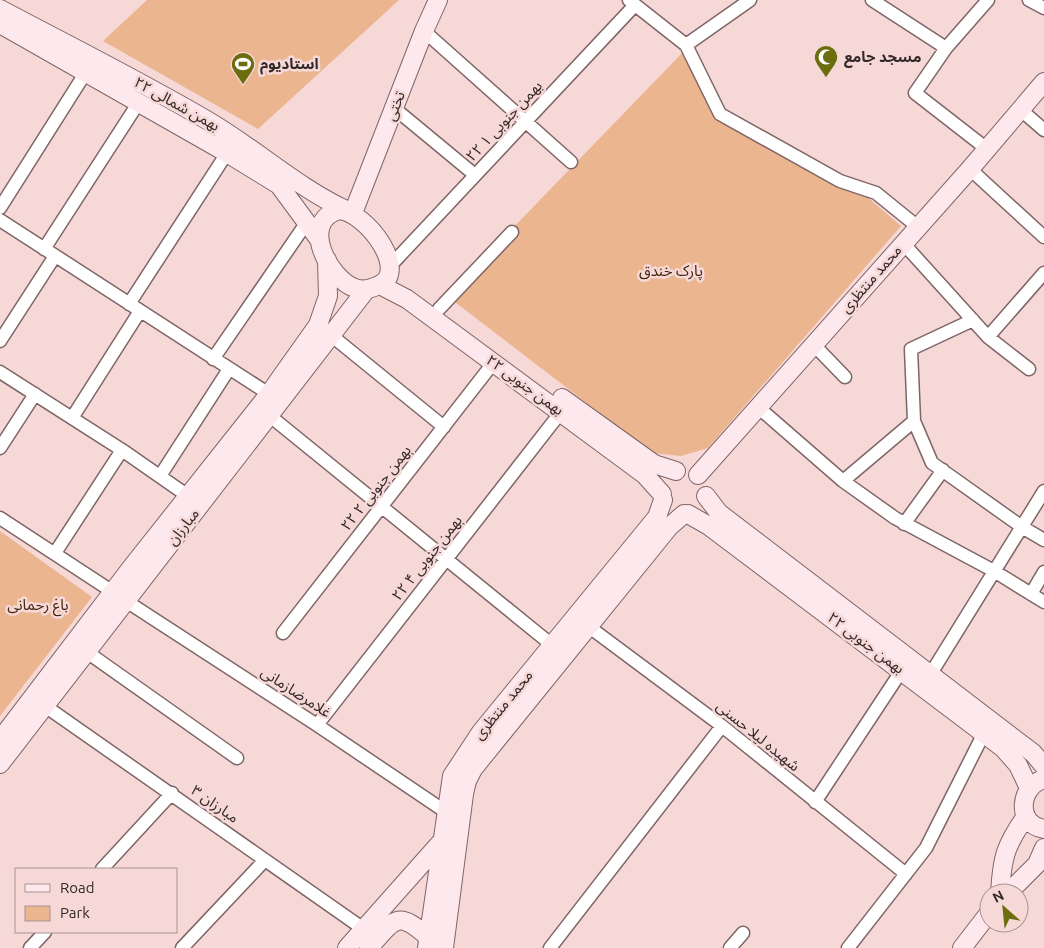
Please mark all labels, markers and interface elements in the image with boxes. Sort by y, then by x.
mosque icon: مسجد جامع [813,44,839,78]
place label: مسجد جامع [844,48,921,68]
sports icon: استادیوم [230,51,256,85]
place label: استادیوم [260,55,318,75]
street label: ۲۲ بهمن شمالی [131,73,223,135]
street label: ۲۲ بهمن جنوبی ۱ [462,77,546,165]
street label: تختی [381,88,409,124]
street label: محمد منتظری [837,241,905,317]
park label: پارک خندق [639,262,703,281]
street label: ۲۲ بهمن جنوبی [483,351,567,419]
street label: ۲۲ بهمن جنوبی ۲ [337,442,415,534]
street label: مبارزان [163,505,203,549]
street label: ۲۲ بهمن جنوبی ۴ [388,512,466,604]
park label: باغ رحمانی [7,596,69,617]
street label: ۲۲ بهمن جنوبی [824,608,908,678]
street label: غلامرضازمانی [258,663,335,722]
street label: محمد منتظری [470,667,536,743]
street label: شهیده لیلا حسنی [713,697,804,775]
street label: مبارزان ۳ [188,781,242,827]
legend [15,868,178,933]
text: Road [60,879,95,896]
north arrow [979,883,1029,933]
text: N [990,887,1006,906]
text: Park [60,904,90,921]

